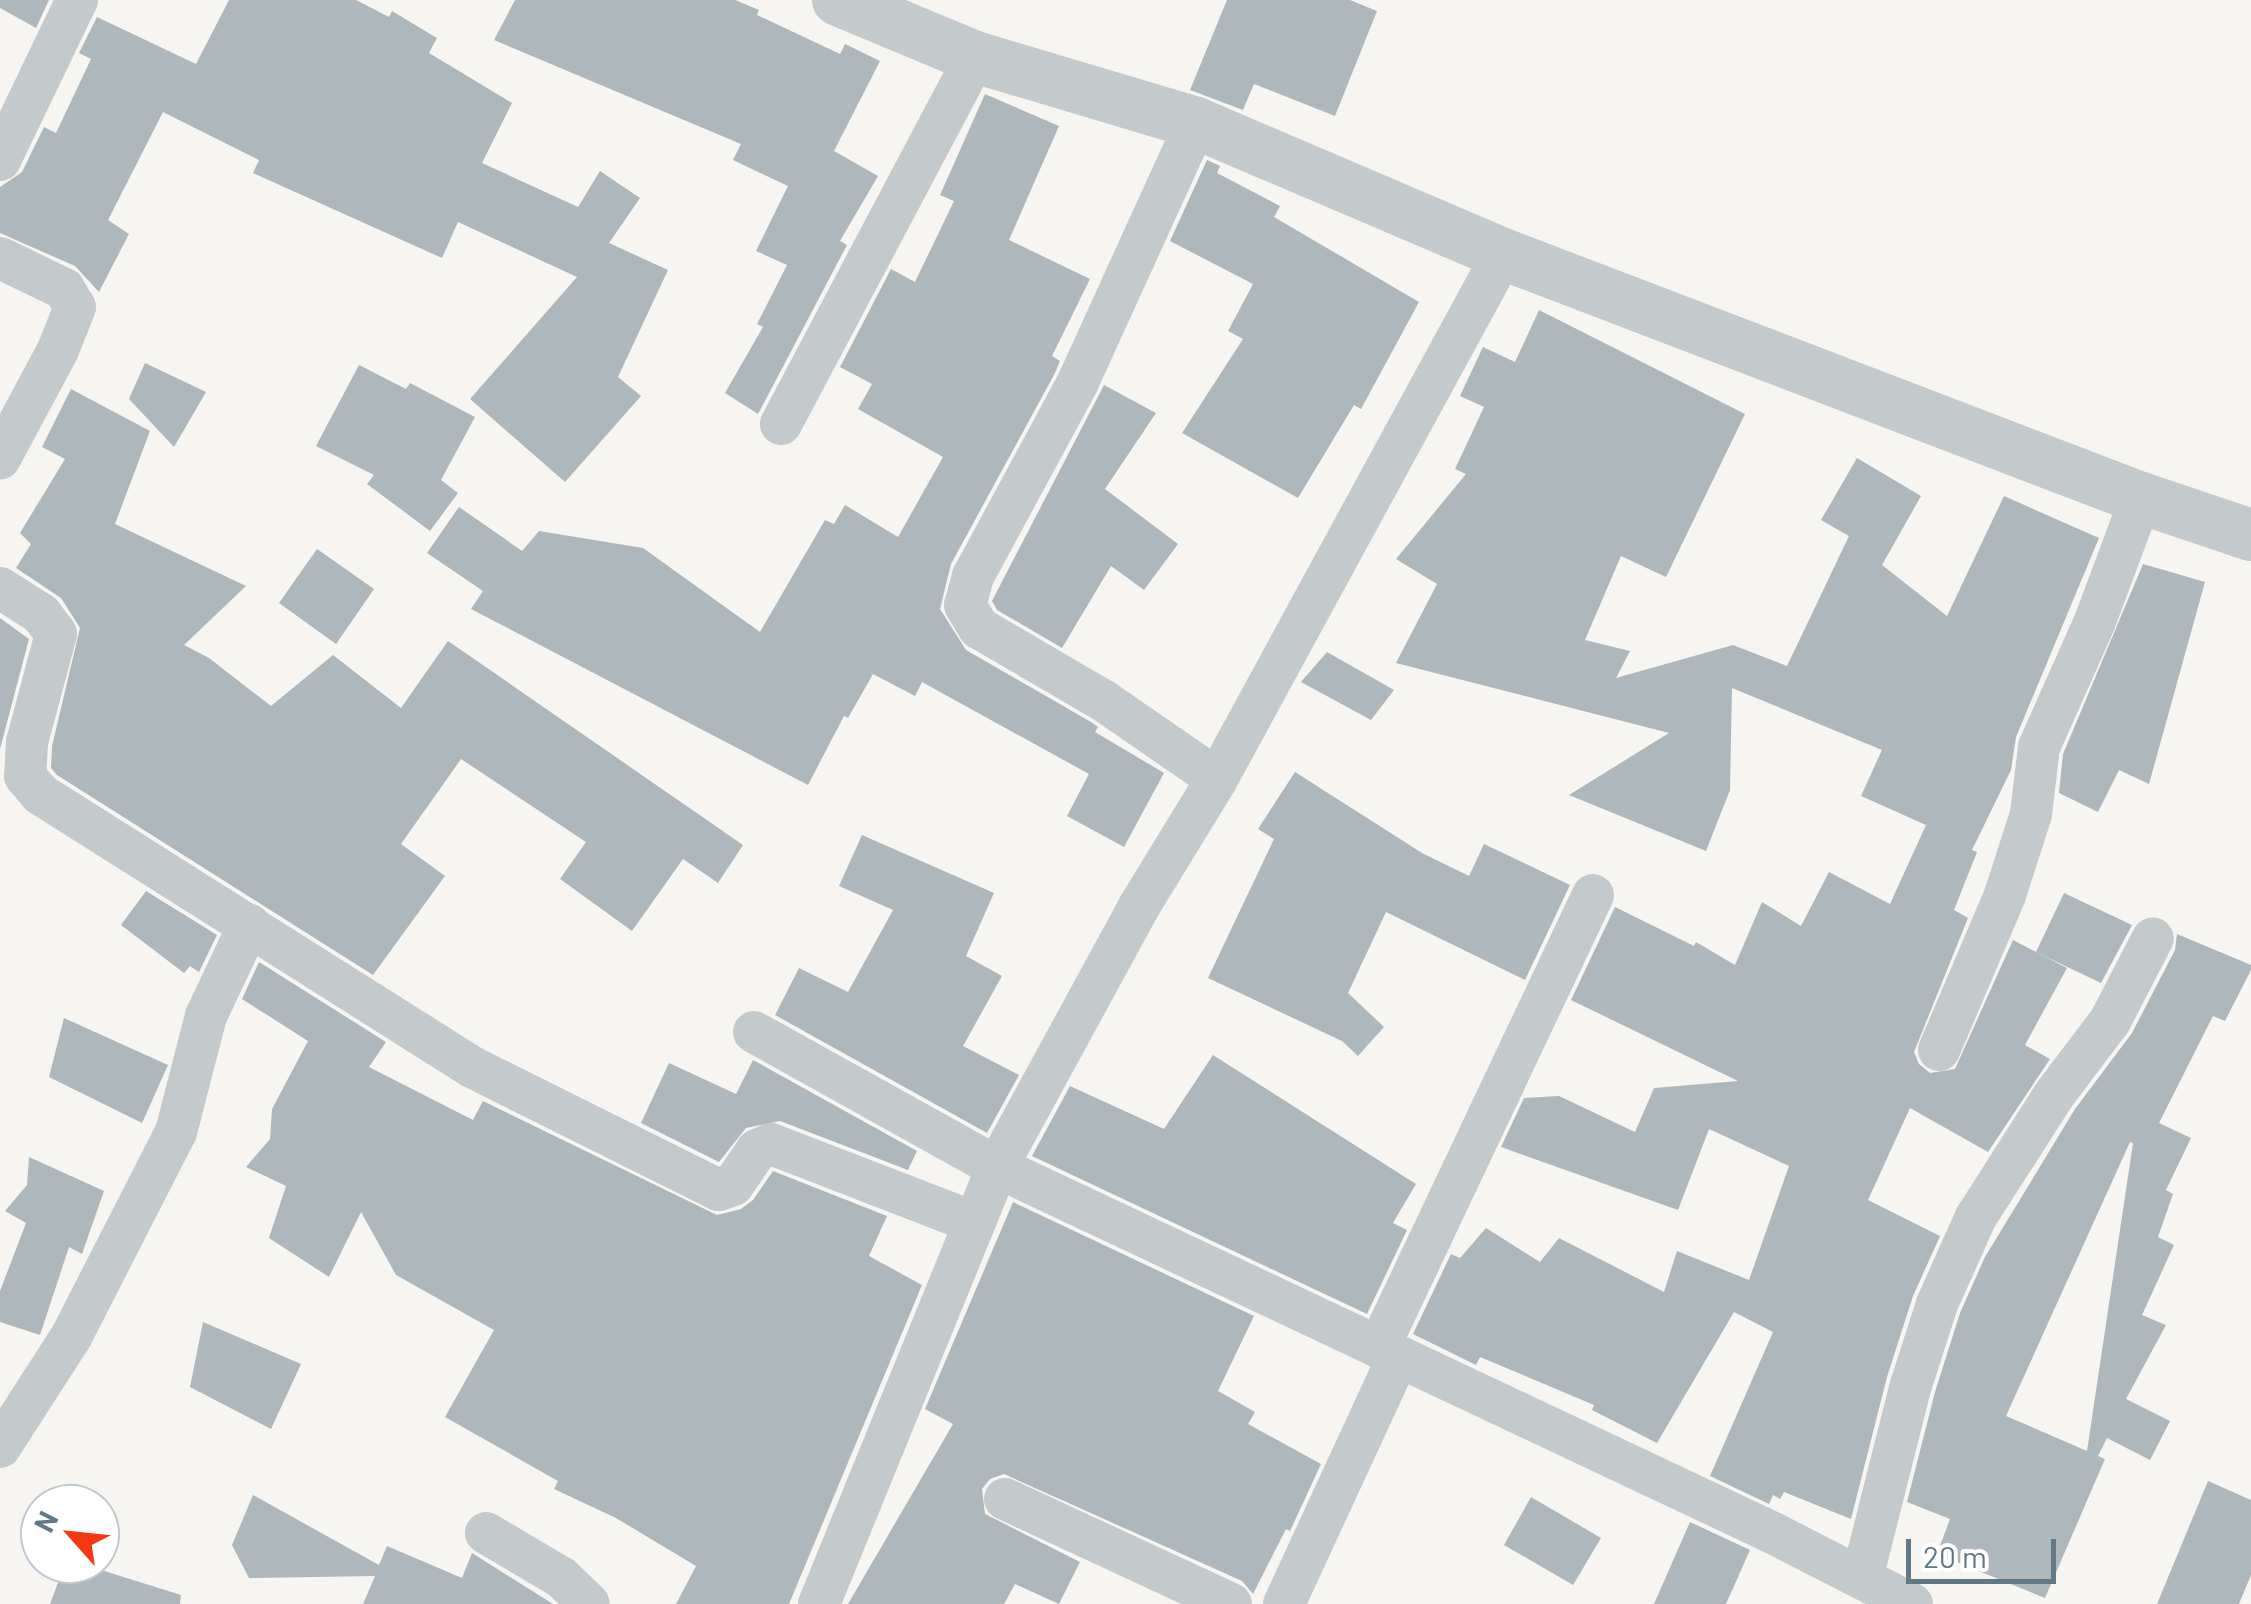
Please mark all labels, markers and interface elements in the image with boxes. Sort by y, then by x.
north arrow [20,1484,120,1584]
text: N [26,1505,64,1537]
scale bar [1911,1519,2061,1581]
text: 20 m [1923,1538,1987,1574]

